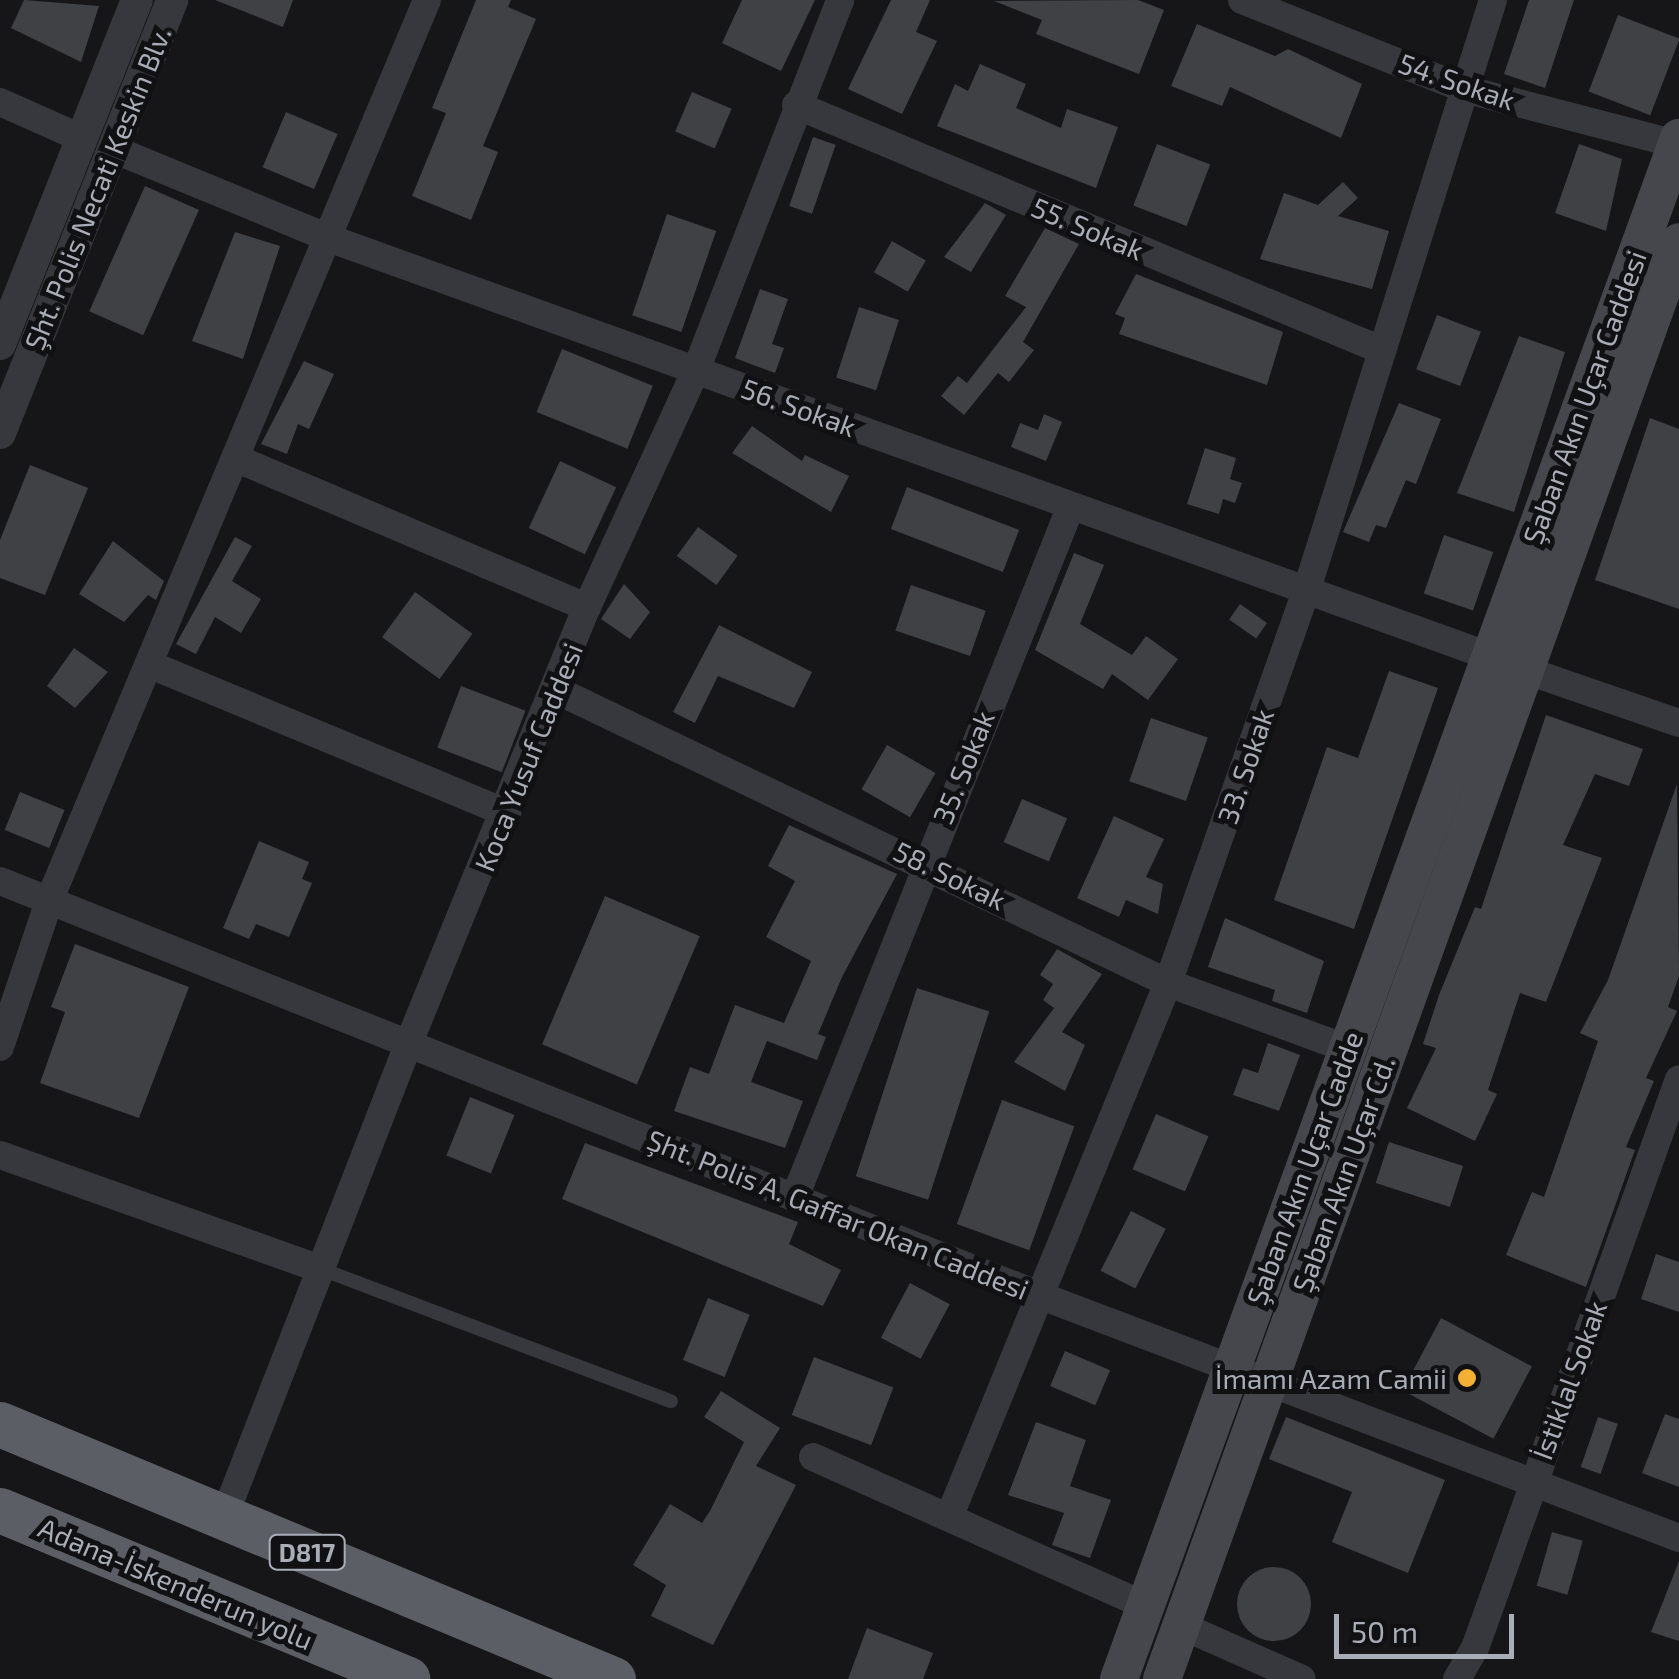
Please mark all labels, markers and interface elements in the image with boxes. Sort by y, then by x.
street label: Şht. Polis Necati Keskin Blv. [17,22,177,354]
street label: 54. Sokak [1395,46,1519,116]
street label: 55. Sokak [1027,189,1149,267]
street label: Şaban Akın Uçar Caddesi [1515,245,1653,549]
street label: 56. Sokak [737,371,861,443]
street label: Koca Yusuf Caddesi [467,637,589,877]
street label: 33. Sokak [1210,704,1280,828]
street label: 35. Sokak [925,706,1001,828]
street label: 58. Sokak [889,834,1011,916]
street label: Şaban Akın Uçar Cadde [1239,1026,1369,1310]
street label: Şaban Akın Uçar Cd. [1285,1051,1401,1297]
street label: Şht. Polis A. Gaffar Okan Caddesi [642,1122,1034,1306]
street label: İstiklal Sokak [1525,1296,1613,1464]
place label: İmamı Azam Camii [1214,1361,1447,1395]
marker: İmamı Azam Camii [1456,1367,1478,1389]
street label: Adana-İskenderun yolu [34,1510,318,1656]
road number: D817 [267,1532,347,1572]
scale bar [1339,1594,1519,1656]
text: 50 m [1351,1613,1418,1649]

